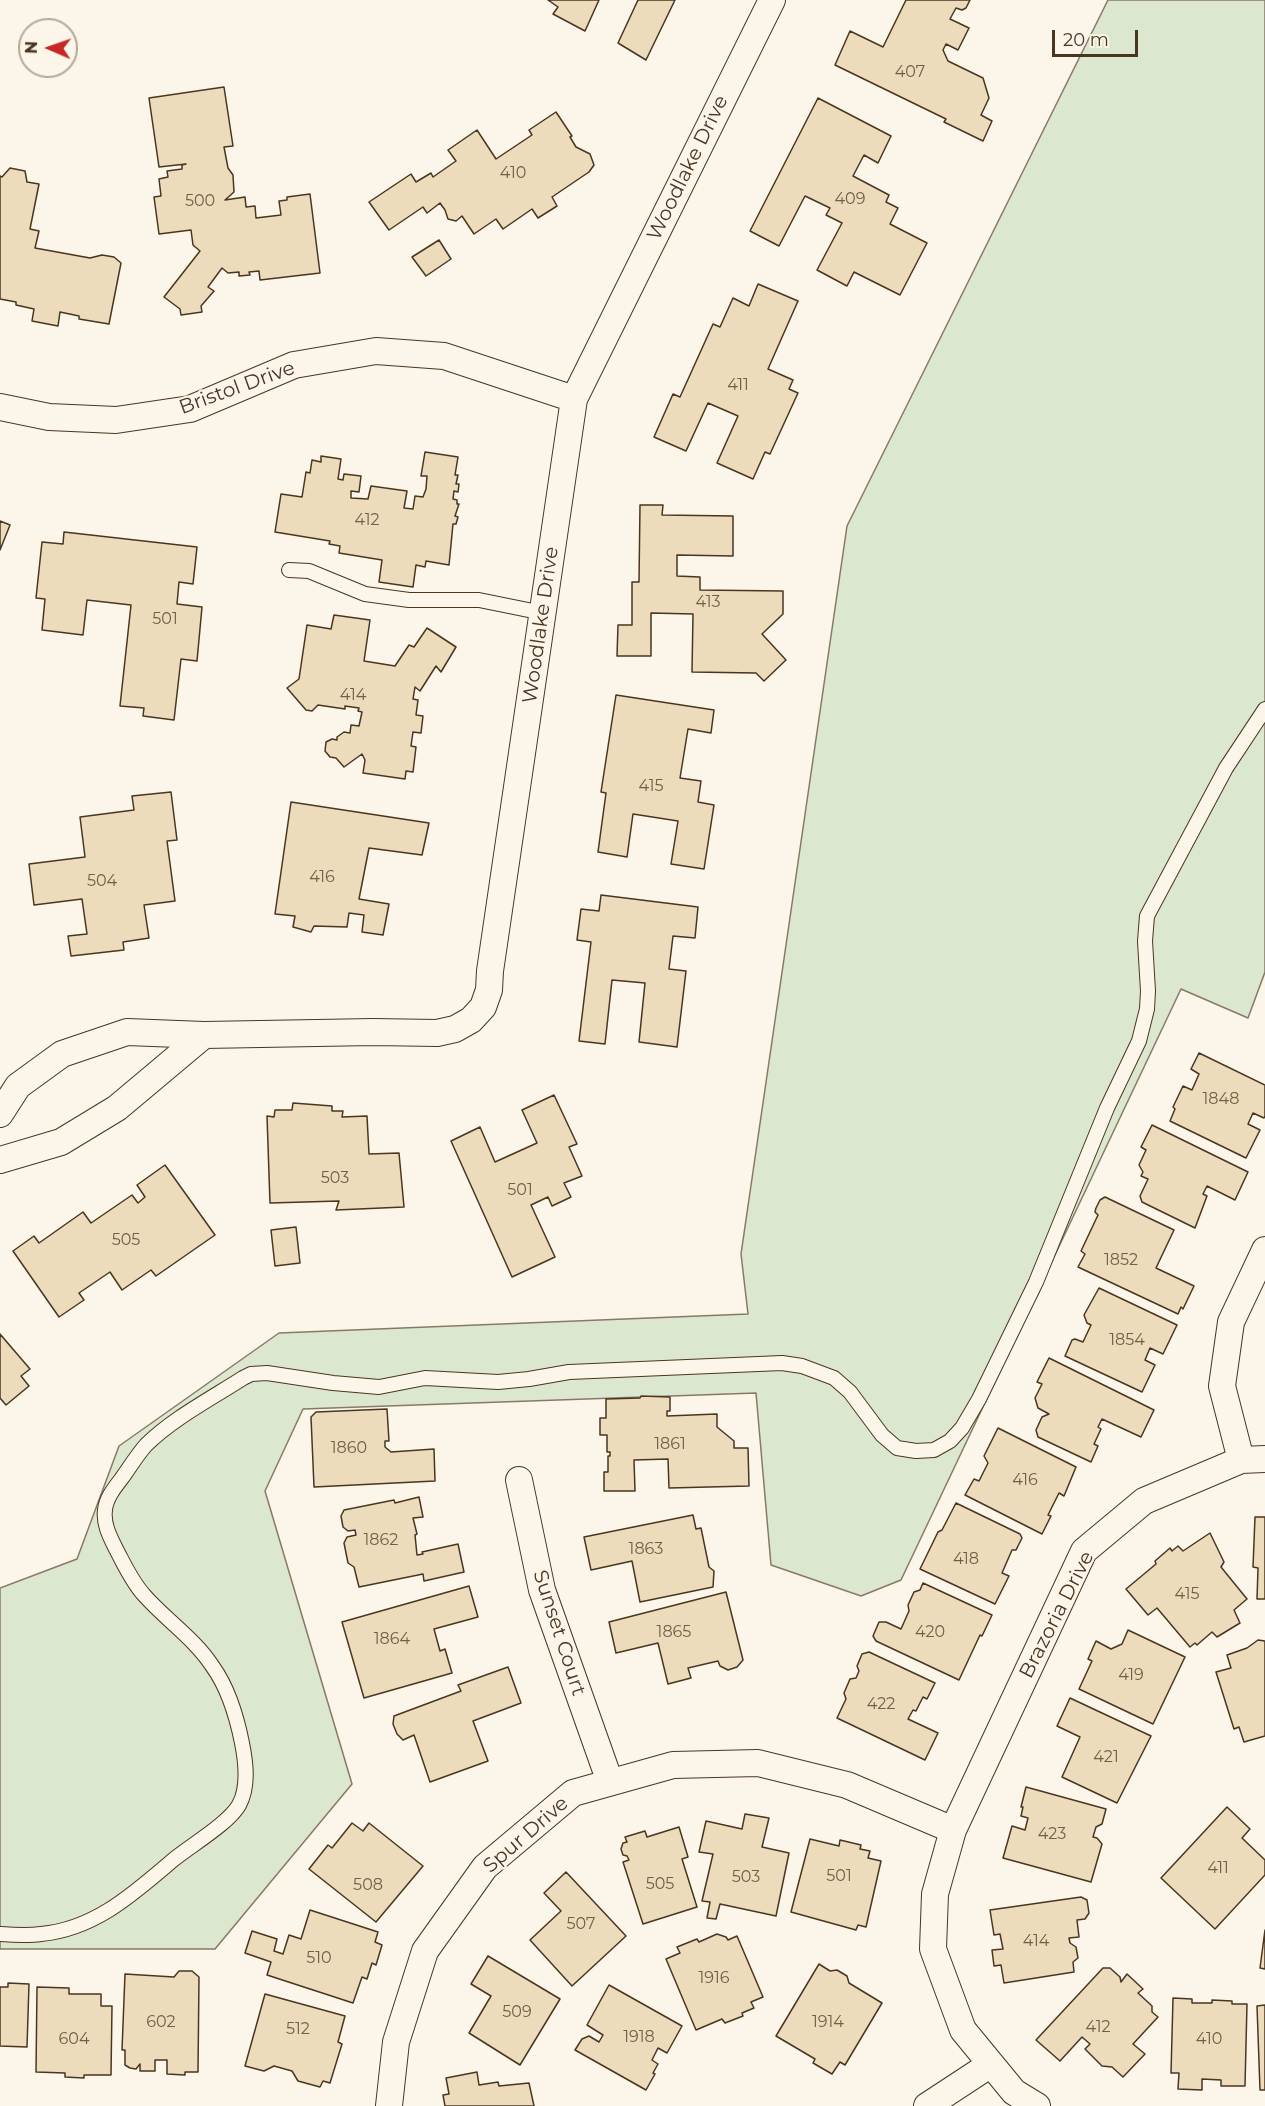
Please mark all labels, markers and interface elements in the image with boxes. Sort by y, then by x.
north arrow [18,18,78,78]
scale bar [1055,18,1140,56]
text: 20 m [1063,29,1109,51]
text: N [22,41,41,54]
house number: 407 [895,62,925,82]
street label: Woodlake Drive [643,92,733,244]
house number: 410 [500,163,526,183]
house number: 409 [835,189,865,209]
house number: 500 [185,191,215,211]
street label: Bristol Drive [176,356,298,420]
house number: 411 [727,375,749,395]
house number: 412 [354,510,380,530]
street label: Woodlake Drive [518,545,564,705]
house number: 413 [696,592,720,612]
house number: 501 [152,609,178,629]
house number: 414 [340,685,366,705]
house number: 415 [638,776,664,796]
house number: 416 [309,867,335,887]
house number: 504 [87,871,117,891]
house number: 1848 [1203,1089,1239,1109]
house number: 503 [321,1168,349,1188]
house number: 501 [507,1180,533,1200]
house number: 505 [112,1230,140,1250]
house number: 1852 [1104,1250,1138,1270]
house number: 1854 [1109,1330,1145,1350]
house number: 1861 [654,1434,686,1454]
house number: 1860 [331,1438,367,1458]
house number: 416 [1012,1470,1038,1490]
house number: 1862 [364,1530,398,1550]
house number: 1863 [629,1539,663,1559]
street label: Brazoria Drive [1015,1547,1099,1683]
house number: 418 [953,1549,979,1569]
street label: Sunset Court [527,1567,591,1699]
house number: 415 [1174,1584,1200,1604]
house number: 1865 [657,1622,691,1642]
house number: 420 [915,1622,945,1642]
house number: 1864 [374,1629,410,1649]
house number: 419 [1118,1665,1144,1685]
house number: 422 [867,1694,895,1714]
house number: 421 [1093,1747,1119,1767]
street label: Spur Drive [479,1792,573,1878]
house number: 423 [1038,1824,1066,1844]
house number: 411 [1207,1858,1229,1878]
house number: 501 [826,1866,852,1886]
house number: 503 [732,1867,760,1887]
house number: 505 [646,1874,674,1894]
house number: 508 [353,1875,383,1895]
house number: 507 [567,1914,595,1934]
house number: 414 [1023,1931,1049,1951]
house number: 510 [306,1948,332,1968]
house number: 1916 [698,1968,730,1988]
house number: 509 [502,2002,532,2022]
house number: 602 [146,2012,176,2032]
house number: 1914 [812,2012,844,2032]
house number: 412 [1085,2017,1111,2037]
house number: 512 [286,2019,310,2039]
house number: 1918 [623,2027,655,2047]
house number: 604 [59,2029,89,2049]
house number: 410 [1196,2029,1222,2049]

